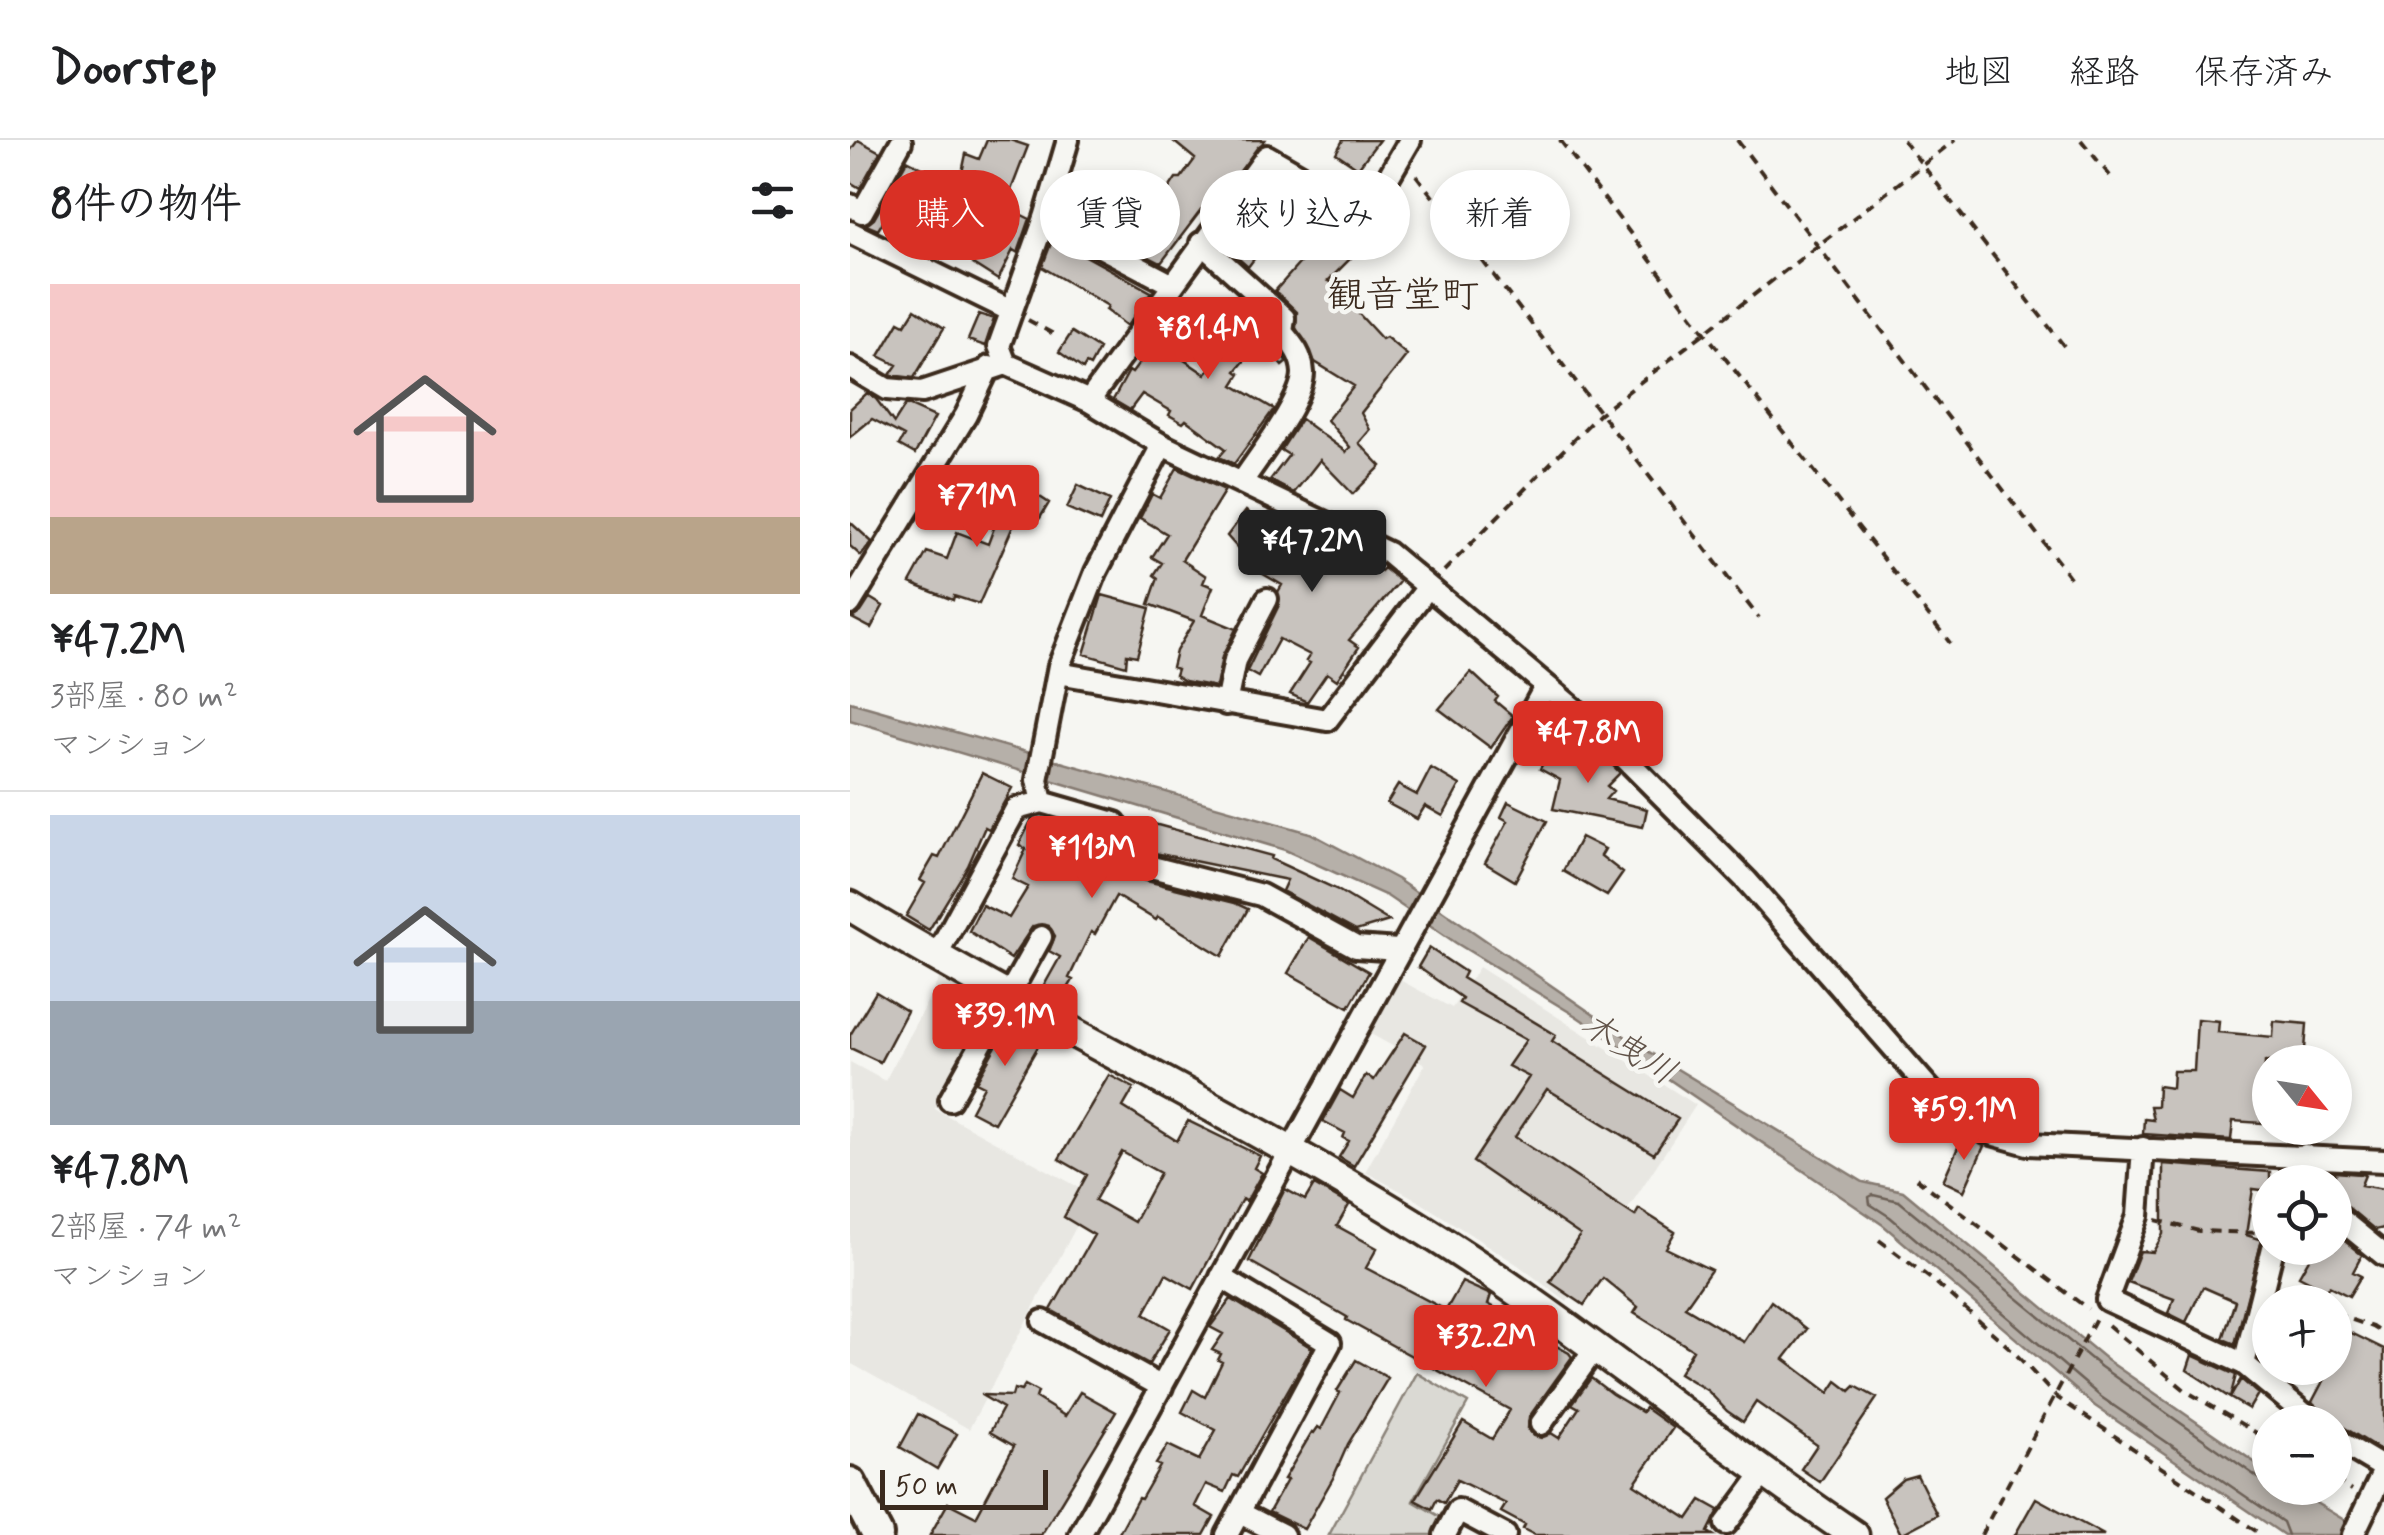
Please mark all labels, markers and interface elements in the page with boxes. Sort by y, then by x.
text: Doorstep [50,38,218,101]
text: 地図 [1944,50,2014,96]
text: 経路 [2069,50,2139,96]
text: 保存済み [2194,50,2334,96]
chip: 購入 [880,170,1020,260]
chip: 賃貸 [1040,170,1180,260]
chip: 絞り込み [1200,170,1410,260]
chip: 新着 [1430,170,1570,260]
icon: filters [745,173,800,228]
text: 8件の物件 [50,178,242,233]
district label: 観音堂町 [1327,272,1479,321]
pin: ¥81.4M [1127,297,1289,382]
text: ¥81.4M [1156,308,1260,350]
icon: home [335,349,515,529]
pin: ¥71M [918,465,1036,550]
text: ¥71M [937,476,1017,518]
pin: ¥47.2M [1231,510,1393,595]
text: ¥47.2M [1260,521,1364,563]
text: ¥47.2M [50,614,186,669]
text: 3部屋 · 80 m² [50,676,238,718]
pin: ¥47.8M [1507,701,1669,786]
text: ¥47.8M [1535,712,1641,754]
text: マンション [50,725,209,767]
pin: ¥113M [1022,816,1162,901]
text: ¥113M [1048,827,1136,869]
icon: home [335,880,515,1060]
pin: ¥39.1M [924,984,1086,1069]
text: ¥39.1M [954,995,1056,1037]
water label: 木曳川 [1571,1002,1685,1096]
north arrow [2252,1045,2352,1145]
map controls [2252,1045,2352,1505]
pin: ¥59.1M [1883,1078,2045,1163]
text: ¥59.1M [1911,1089,2017,1131]
text: ¥47.8M [50,1145,189,1200]
button: locate [2252,1165,2352,1265]
text: 2部屋 · 74 m² [50,1207,241,1249]
text: マンション [50,1256,209,1298]
button: + [2252,1285,2352,1385]
pin: ¥32.2M [1405,1305,1567,1390]
text: ¥32.2M [1436,1316,1536,1358]
button: − [2252,1405,2352,1505]
scale bar [880,1465,1048,1510]
text: 50 m [895,1469,958,1506]

